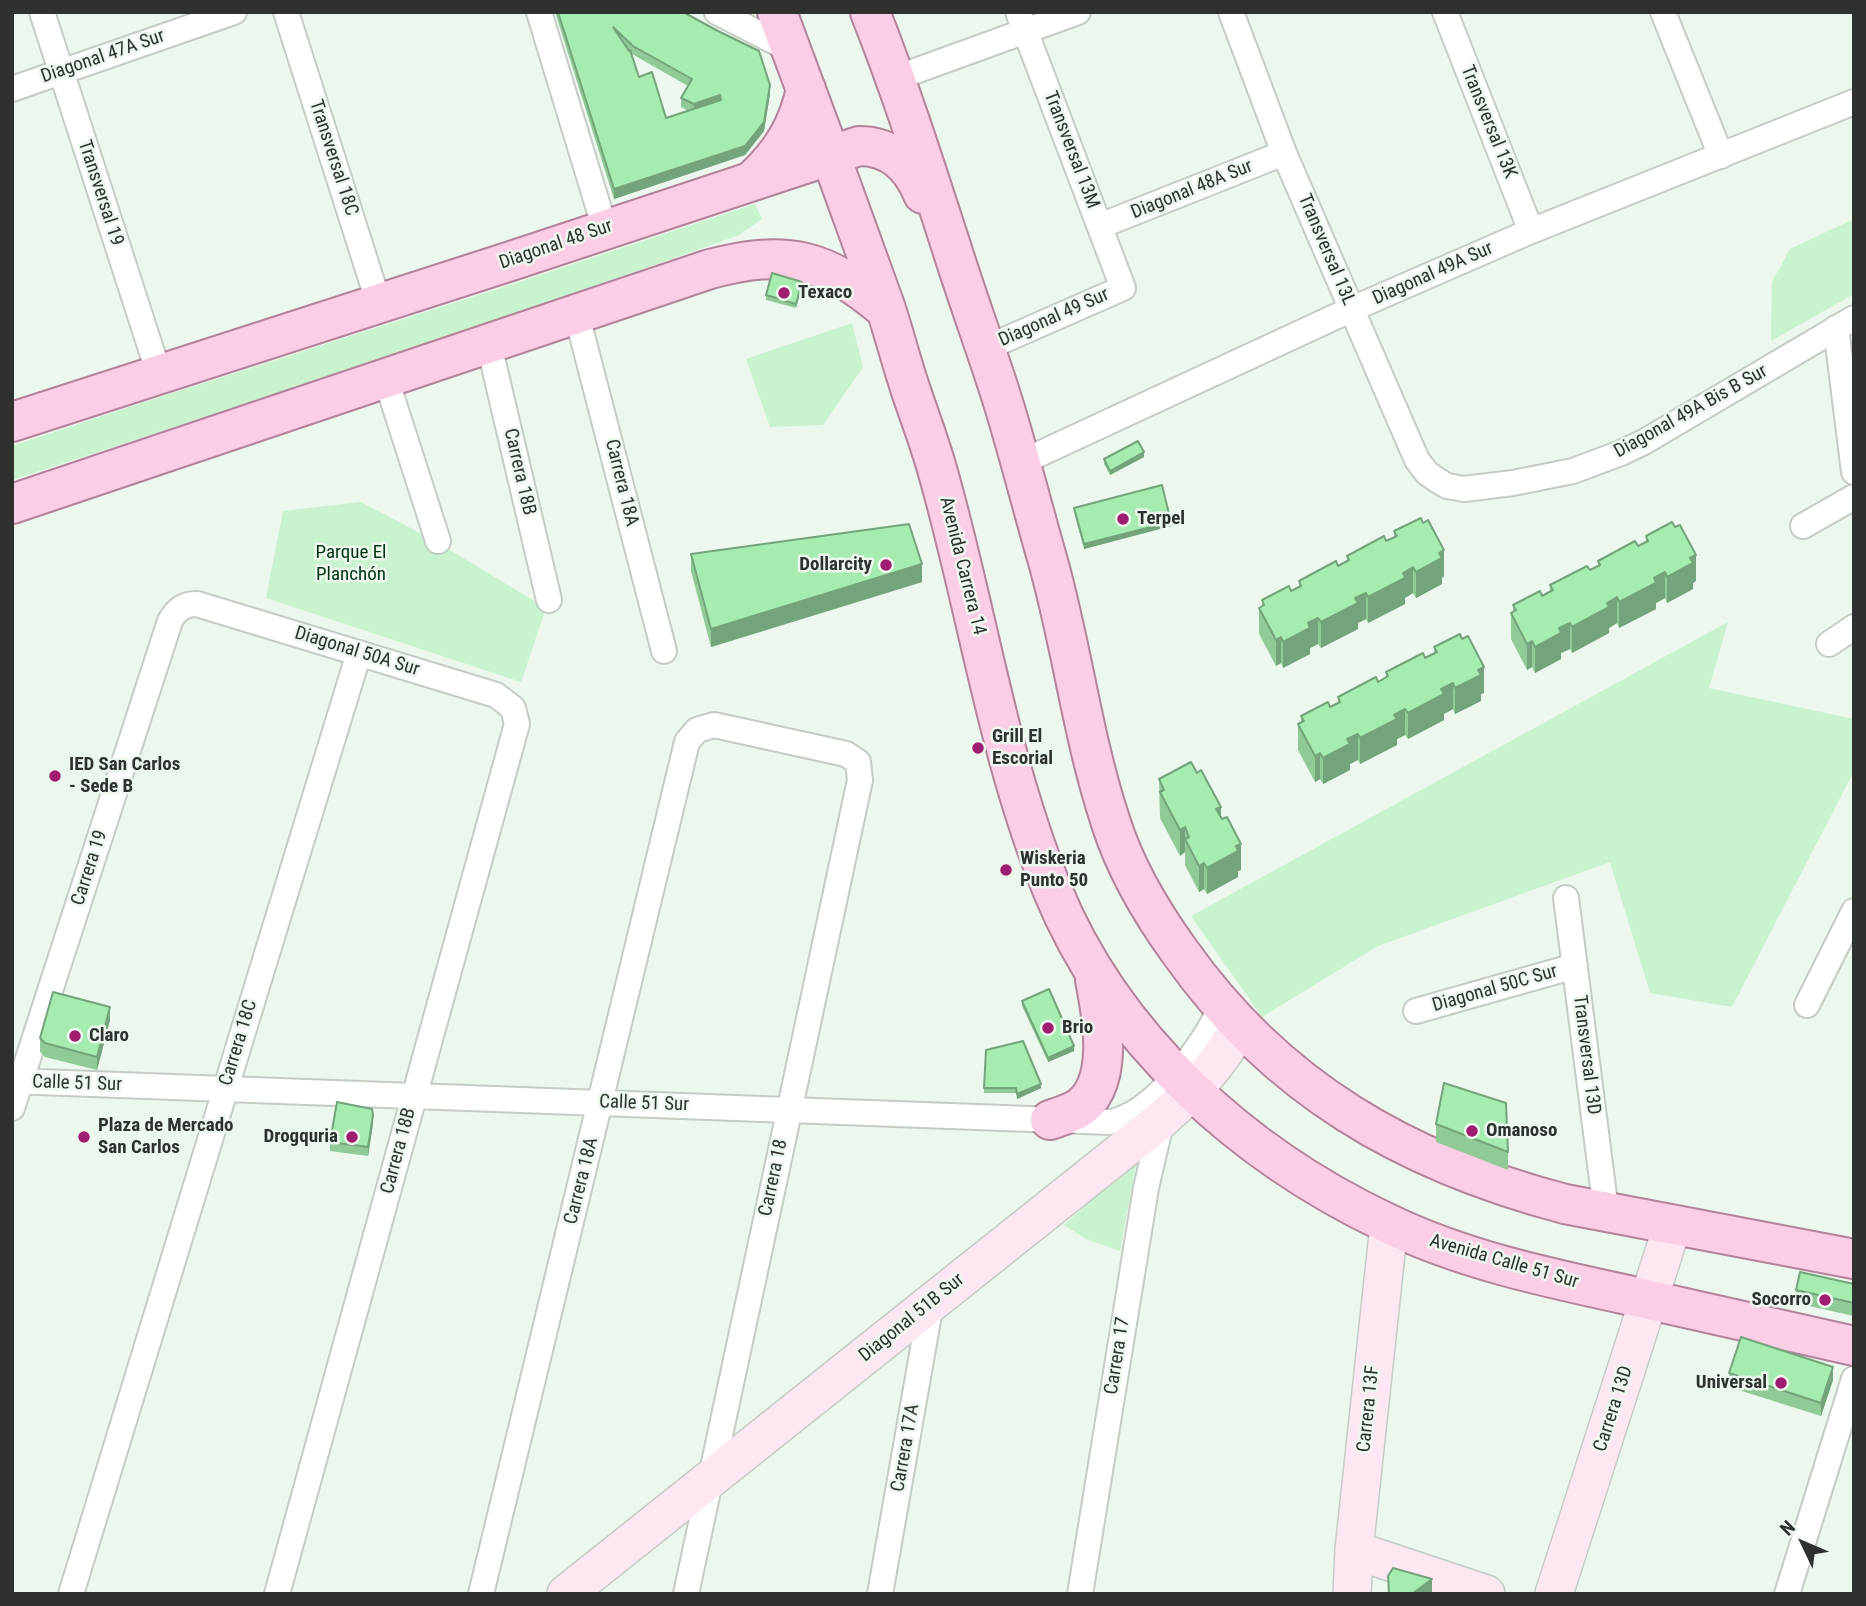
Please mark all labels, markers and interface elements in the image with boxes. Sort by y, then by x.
street label: Diagonal 47A Sur [38,25,168,89]
street label: Transversal 13K [1455,62,1521,182]
street label: Transversal 13M [1038,88,1104,212]
street label: Transversal 18C [304,97,362,219]
street label: Transversal 19 [72,137,128,249]
street label: Diagonal 48A Sur [1128,155,1256,225]
street label: Transversal 13L [1292,191,1360,309]
street label: Diagonal 48 Sur [496,215,616,275]
street label: Diagonal 49A Sur [1369,237,1497,311]
place label: Texaco [798,282,852,304]
street label: Diagonal 49 Sur [995,284,1113,352]
marker: Texaco [776,285,792,301]
street label: Diagonal 49A Bis B Sur [1610,360,1772,464]
street label: Carrera 18B [498,426,540,518]
street label: Carrera 18A [599,437,643,529]
street label: Avenida Carrera 14 [934,495,990,637]
place label: Terpel [1137,508,1185,530]
marker: Terpel [1115,511,1131,527]
park label: Parque El Planchón [316,542,386,586]
place label: Dollarcity [799,554,872,576]
marker: Dollarcity [878,557,894,573]
street label: Diagonal 50A Sur [292,622,422,682]
place label: Grill El Escorial [992,726,1053,770]
marker: Grill El Escorial [970,740,986,756]
place label: IED San Carlos - Sede B [69,754,180,798]
marker: IED San Carlos - Sede B [47,768,63,784]
street label: Carrera 19 [67,827,113,909]
place label: Wiskeria Punto 50 [1020,848,1088,892]
marker: Wiskeria Punto 50 [998,862,1014,878]
street label: Diagonal 50C Sur [1430,960,1560,1018]
street label: Transversal 13D [1567,994,1605,1116]
street label: Carrera 18C [215,997,263,1089]
place label: Brio [1062,1017,1093,1039]
marker: Brio [1040,1020,1056,1036]
place label: Claro [89,1025,129,1047]
marker: Claro [67,1028,83,1044]
street label: Calle 51 Sur [32,1071,122,1097]
street label: Calle 51 Sur [599,1091,689,1117]
street label: Carrera 18B [377,1105,421,1197]
place label: Plaza de Mercado San Carlos [98,1115,234,1159]
place label: Omanoso [1486,1120,1557,1142]
marker: Omanoso [1464,1123,1480,1139]
place label: Drogquria [263,1126,338,1148]
marker: Plaza de Mercado San Carlos [76,1129,92,1145]
marker: Drogquria [344,1129,360,1145]
street label: Carrera 18A [560,1135,604,1227]
street label: Carrera 18 [755,1138,793,1218]
street label: Avenida Calle 51 Sur [1427,1230,1581,1294]
street label: Diagonal 51B Sur [855,1269,969,1367]
place label: Socorro [1751,1289,1811,1311]
marker: Socorro [1817,1292,1833,1308]
street label: Carrera 17 [1101,1316,1135,1396]
street label: Carrera 13D [1589,1363,1639,1455]
street label: Carrera 13F [1353,1365,1385,1453]
place label: Universal [1696,1372,1767,1394]
marker: Universal [1773,1375,1789,1391]
street label: Carrera 17A [887,1402,925,1494]
north arrow [1768,1508,1838,1578]
text: N [1775,1516,1800,1540]

